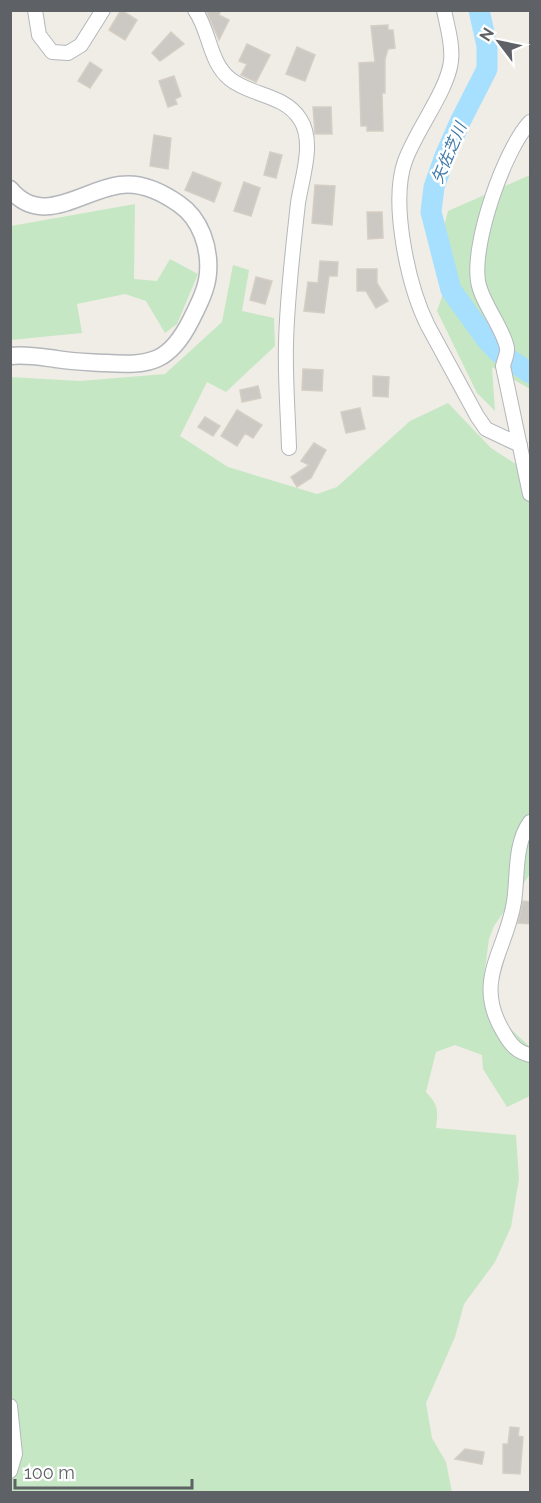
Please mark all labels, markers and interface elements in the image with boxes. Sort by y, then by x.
north arrow [469,12,529,72]
text: N [475,24,498,45]
water label: 矢佐芝川 [428,118,471,186]
scale bar [15,1452,192,1490]
text: 100 m [24,1462,75,1483]

